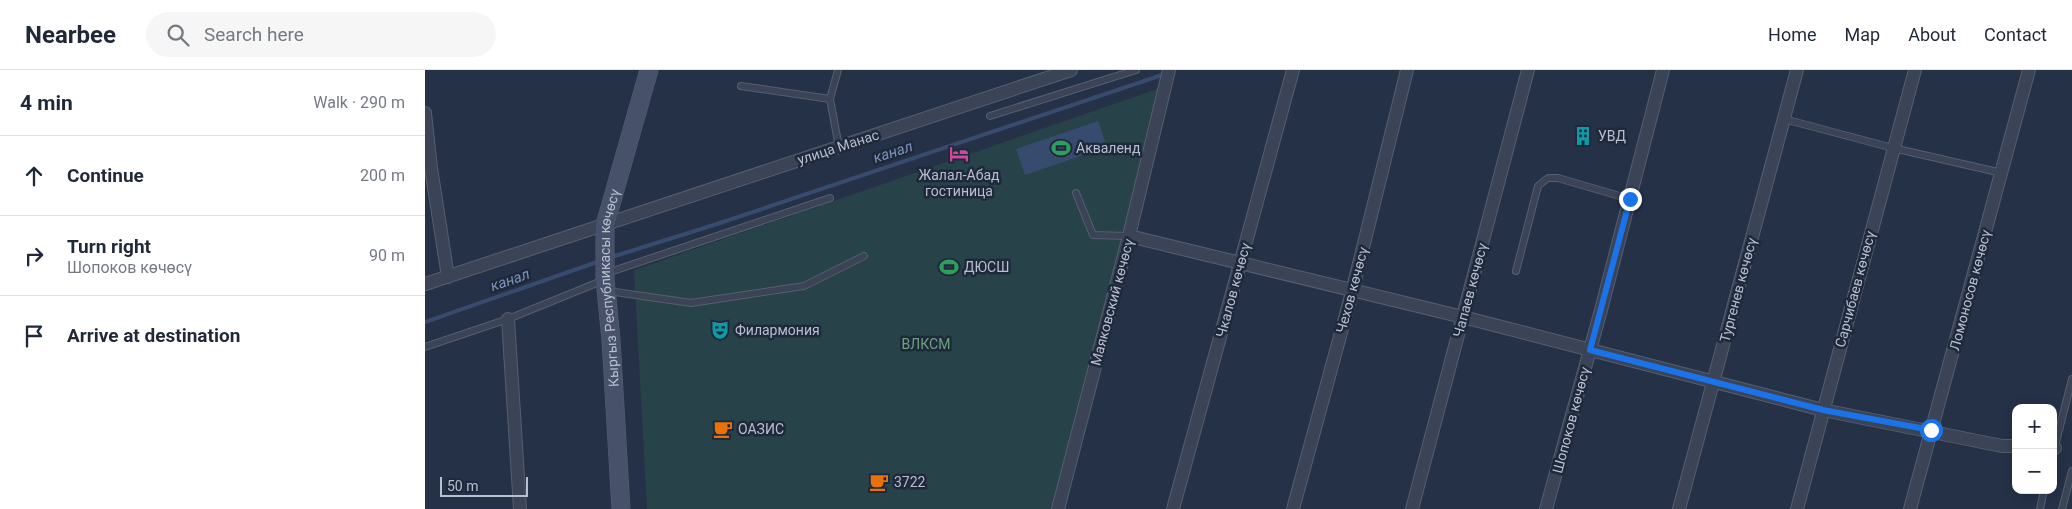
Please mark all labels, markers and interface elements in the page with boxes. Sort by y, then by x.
search box [146,12,496,57]
text: Nearbee [25,21,116,49]
icon: search [164,21,192,49]
text: Search here [204,23,304,46]
text: Home [1768,24,1817,45]
text: Map [1845,24,1880,45]
text: About [1908,24,1956,45]
text: Contact [1984,24,2047,45]
text: 4 min [20,91,73,115]
text: Walk · 290 m [313,93,405,112]
building icon: УВД [1572,125,1594,147]
street label: улица Манас [795,126,881,168]
place label: УВД [1598,128,1627,144]
water label: канал [871,137,915,167]
sports icon: Акваленд [1050,137,1072,159]
place label: Акваленд [1076,140,1141,156]
hotel icon: Жалал-Абад гостиница [948,143,970,165]
icon: ahead [20,162,48,190]
text: Continue [67,164,144,187]
text: 200 m [360,166,405,185]
place label: Жалал-Абад гостиница [919,167,1000,199]
street label: Кыргыз Республикасы көчөсү [597,187,623,387]
route end [1619,188,1642,211]
street label: Ломоносов көчөсү [1946,228,1994,352]
street label: Сарчибаев көчөсү [1832,229,1878,349]
text: Turn right [67,235,151,258]
street label: Тургенев көчөсү [1716,236,1760,344]
street label: Маяковский көчөсү [1087,237,1137,367]
street label: Чкалов көчөсү [1213,241,1253,339]
street label: Чапаев көчөсү [1450,241,1490,339]
icon: right [20,242,48,270]
street label: Чехов көчөсү [1333,245,1371,335]
text: 90 m [369,246,405,265]
sports icon: ДЮСШ [938,256,960,278]
text: Шопоков көчөсү [67,258,192,277]
place label: ДЮСШ [964,259,1009,275]
water label: канал [488,265,532,295]
theatre icon: Филармония [709,319,731,341]
icon: arrive [20,322,48,350]
place label: Филармония [735,322,820,338]
text: Arrive at destination [67,324,240,347]
park label: ВЛКСМ [902,336,950,352]
street label: Шопоков көчөсү [1549,365,1593,475]
map controls [2012,404,2057,494]
button: + [2012,404,2057,449]
cafe icon: ОАЗИС [712,418,734,440]
route start [1920,419,1943,442]
place label: ОАЗИС [738,421,784,437]
button: − [2012,449,2057,494]
cafe icon: 3722 [868,471,890,493]
scale bar [440,474,527,497]
place label: 3722 [894,474,926,490]
text: 50 m [447,478,479,494]

